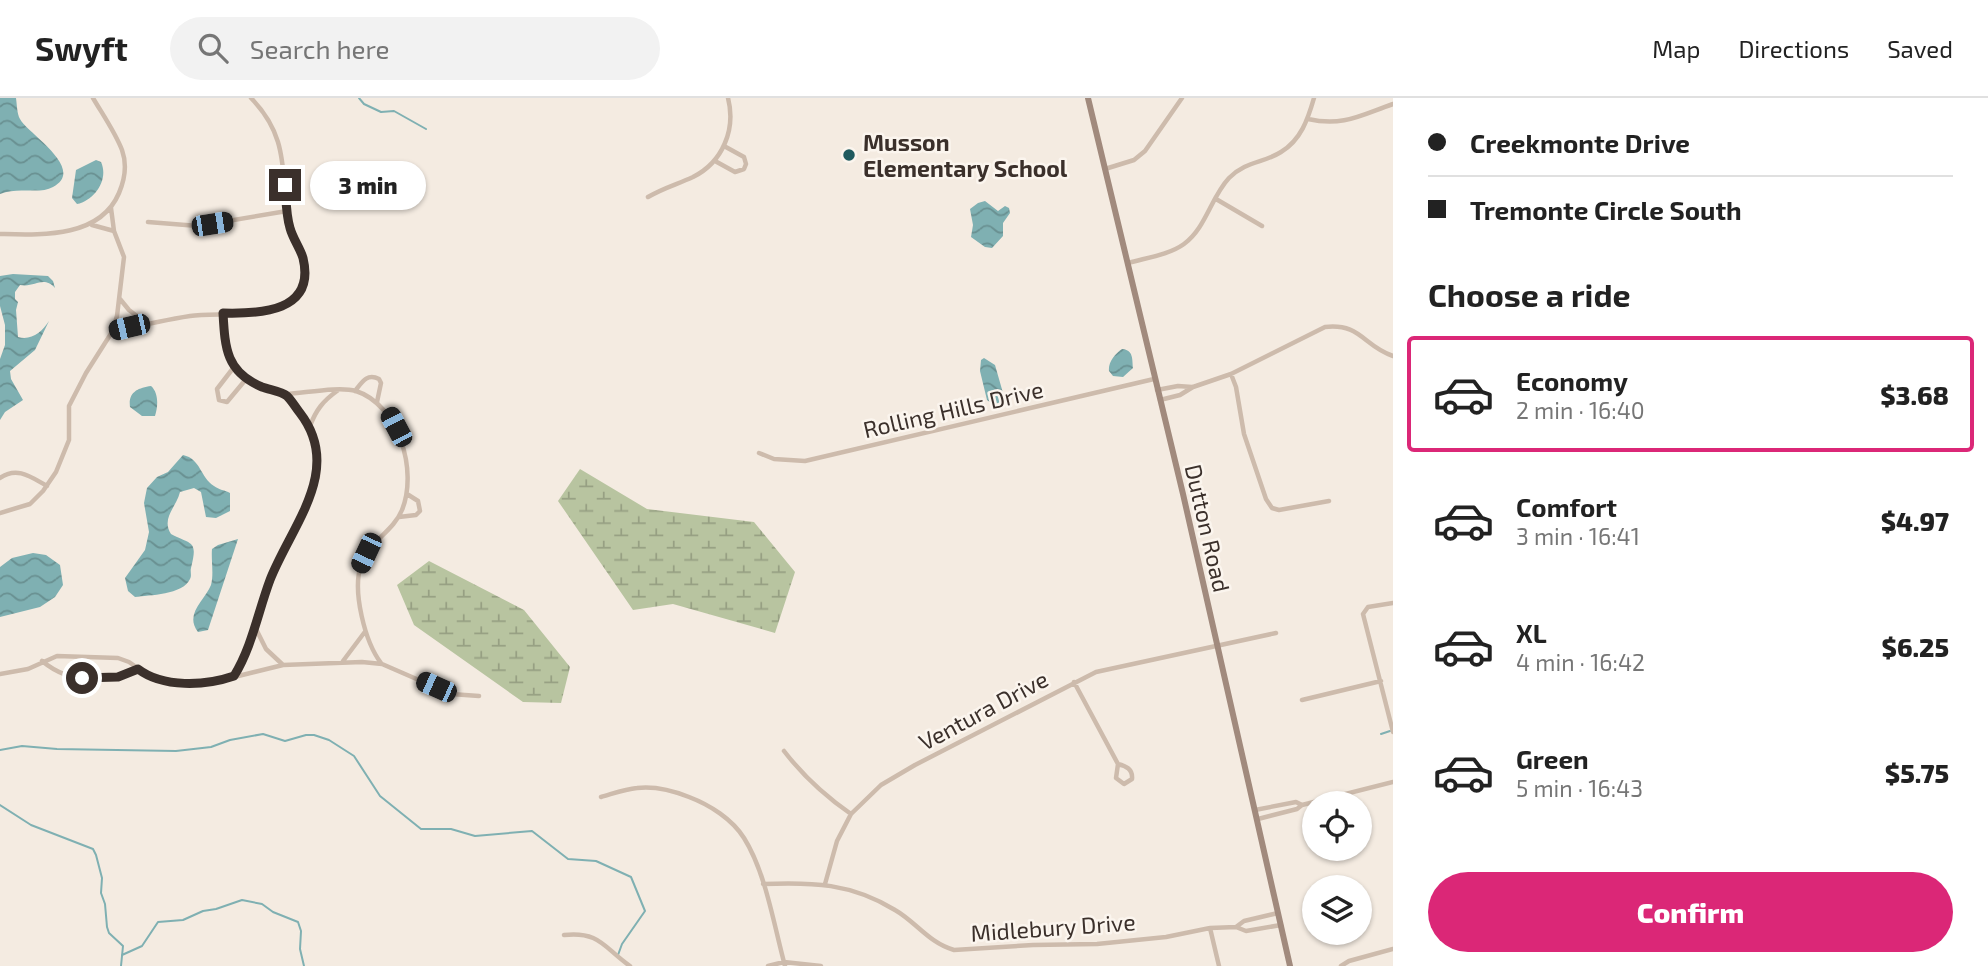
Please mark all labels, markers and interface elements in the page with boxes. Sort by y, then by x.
search box [170,17,660,80]
text: Swyft [35,28,128,68]
icon: search [194,29,232,67]
text: Search here [250,33,390,64]
text: Map [1652,34,1700,63]
text: Directions [1738,34,1849,63]
text: Saved [1887,34,1953,63]
text: Creekmonte Drive [1470,127,1690,158]
place label: Musson Elementary School [863,128,1068,182]
marker: Musson Elementary School [841,147,857,163]
callout: 3 min [310,160,425,210]
route end [269,169,301,201]
text: 3 min [338,171,398,199]
text: Tremonte Circle South [1470,194,1742,225]
car [190,210,235,238]
text: Choose a ride [1428,275,1631,313]
car [107,312,152,342]
icon: car [1432,363,1495,426]
text: Economy [1516,365,1628,396]
street label: Rolling Hills Drive [860,375,1046,443]
text: $3.68 [1880,379,1949,410]
text: 2 min · 16:40 [1516,396,1645,424]
car [377,404,416,450]
street label: Dutton Road [1180,461,1236,595]
icon: car [1432,489,1495,552]
text: Comfort [1516,491,1617,522]
text: $4.97 [1881,505,1949,536]
text: 3 min · 16:41 [1516,522,1640,550]
car [348,530,385,576]
icon: car [1432,615,1495,678]
text: XL [1516,617,1547,648]
text: $6.25 [1882,631,1949,662]
text: 4 min · 16:42 [1516,648,1645,676]
route start [66,662,98,694]
street label: Ventura Drive [914,664,1052,756]
car [413,669,460,705]
icon: car [1432,741,1495,804]
text: Green [1516,743,1589,774]
text: $5.75 [1885,757,1949,788]
text: 5 min · 16:43 [1516,774,1643,802]
map controls [1302,791,1372,945]
button: locate [1302,791,1372,861]
button: Confirm [1428,872,1953,952]
button: layers [1302,875,1372,945]
street label: Midlebury Drive [970,907,1136,947]

